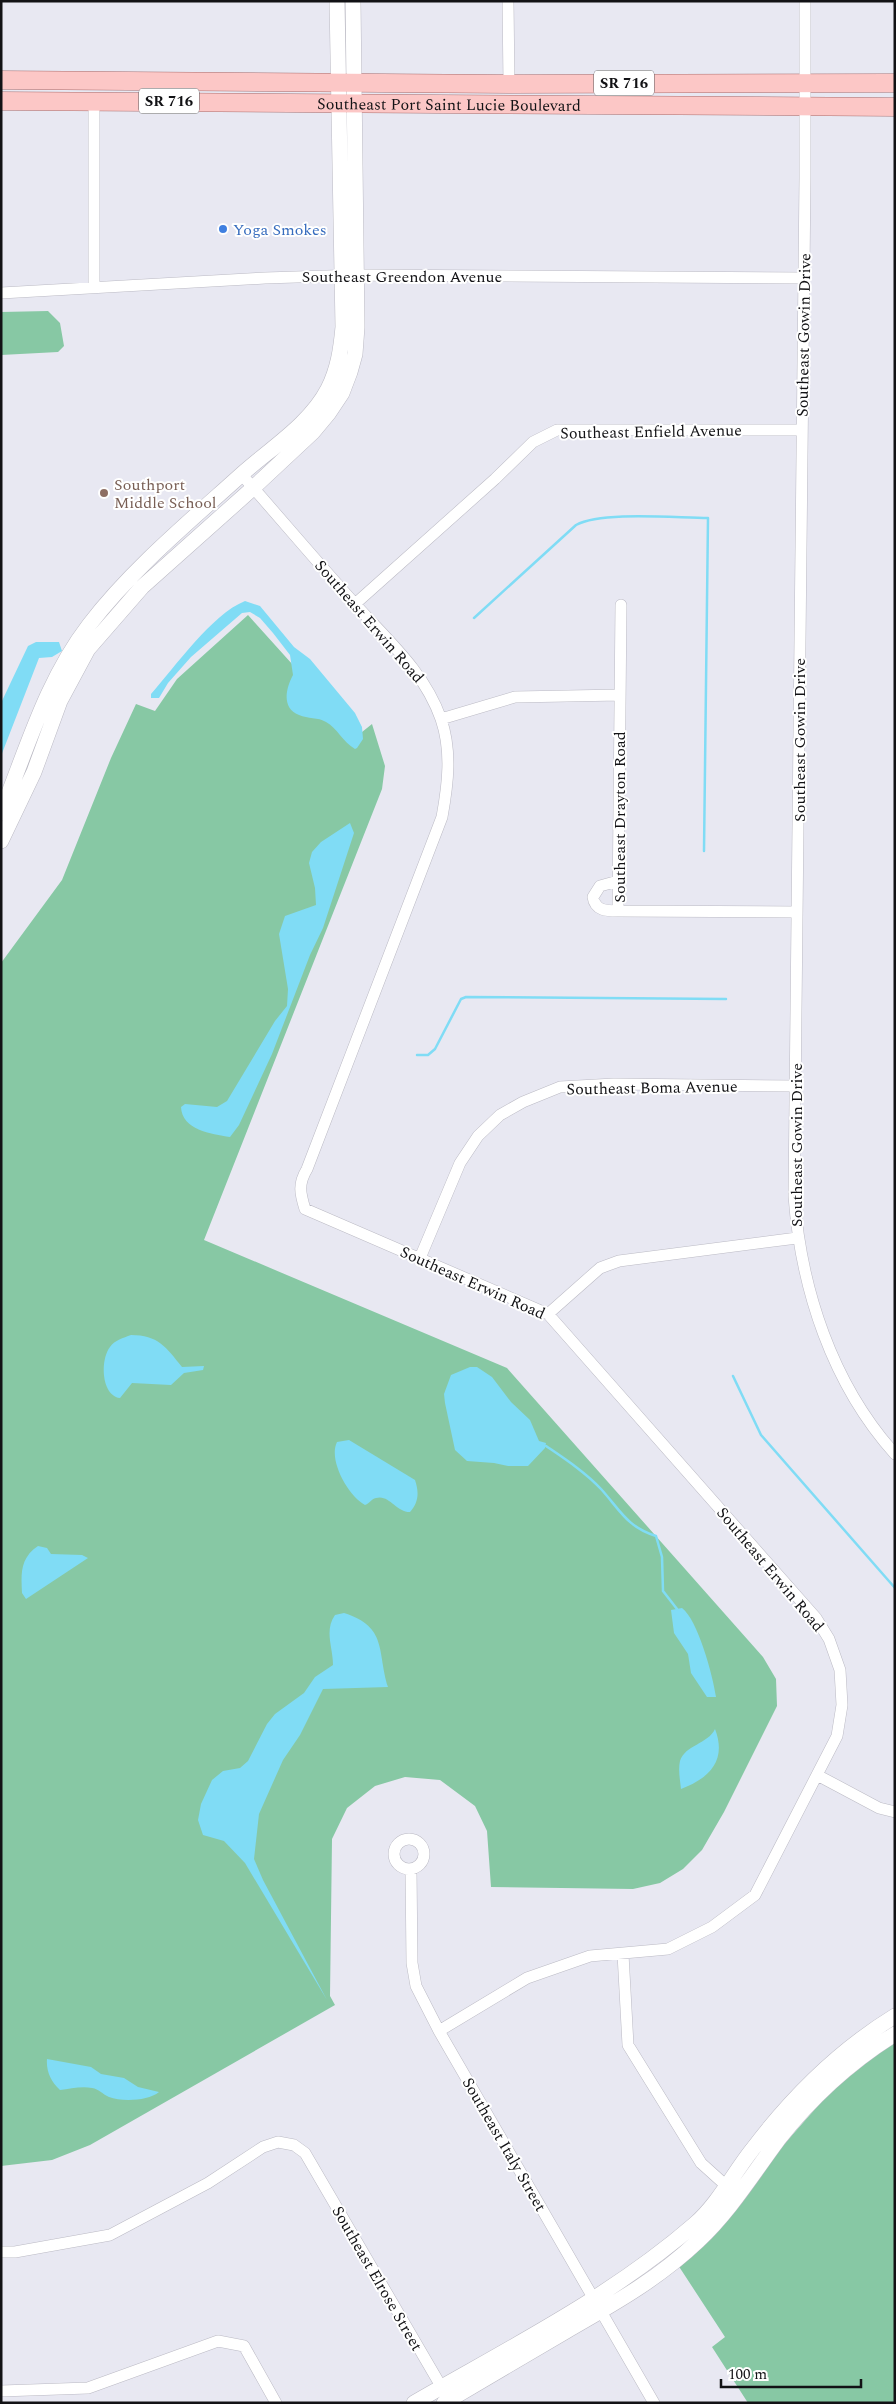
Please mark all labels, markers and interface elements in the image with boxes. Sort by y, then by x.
road number: SR 716 [594,70,654,96]
road number: SR 716 [139,88,199,114]
street label: Southeast Port Saint Lucie Boulevard [317,92,581,118]
place label: Yoga Smokes [233,218,327,242]
marker: Yoga Smokes [217,223,229,235]
street label: Southeast Gowin Drive [791,253,817,417]
street label: Southeast Greendon Avenue [302,265,502,289]
street label: Southeast Enfield Avenue [560,418,742,446]
place label: Southport Middle School [114,473,217,515]
marker: Southport Middle School [98,487,110,499]
street label: Southeast Erwin Road [309,555,430,689]
street label: Southeast Gowin Drive [788,658,812,822]
street label: Southeast Drayton Road [608,731,632,903]
street label: Southeast Gowin Drive [785,1063,809,1227]
street label: Southeast Boma Avenue [566,1075,738,1101]
street label: Southeast Erwin Road [396,1240,549,1326]
street label: Southeast Erwin Road [711,1502,830,1637]
street label: Southeast Italy Street [456,2073,553,2216]
street label: Southeast Elrose Street [326,2201,429,2356]
scale bar [721,2356,861,2388]
text: 100 m [728,2363,767,2386]

